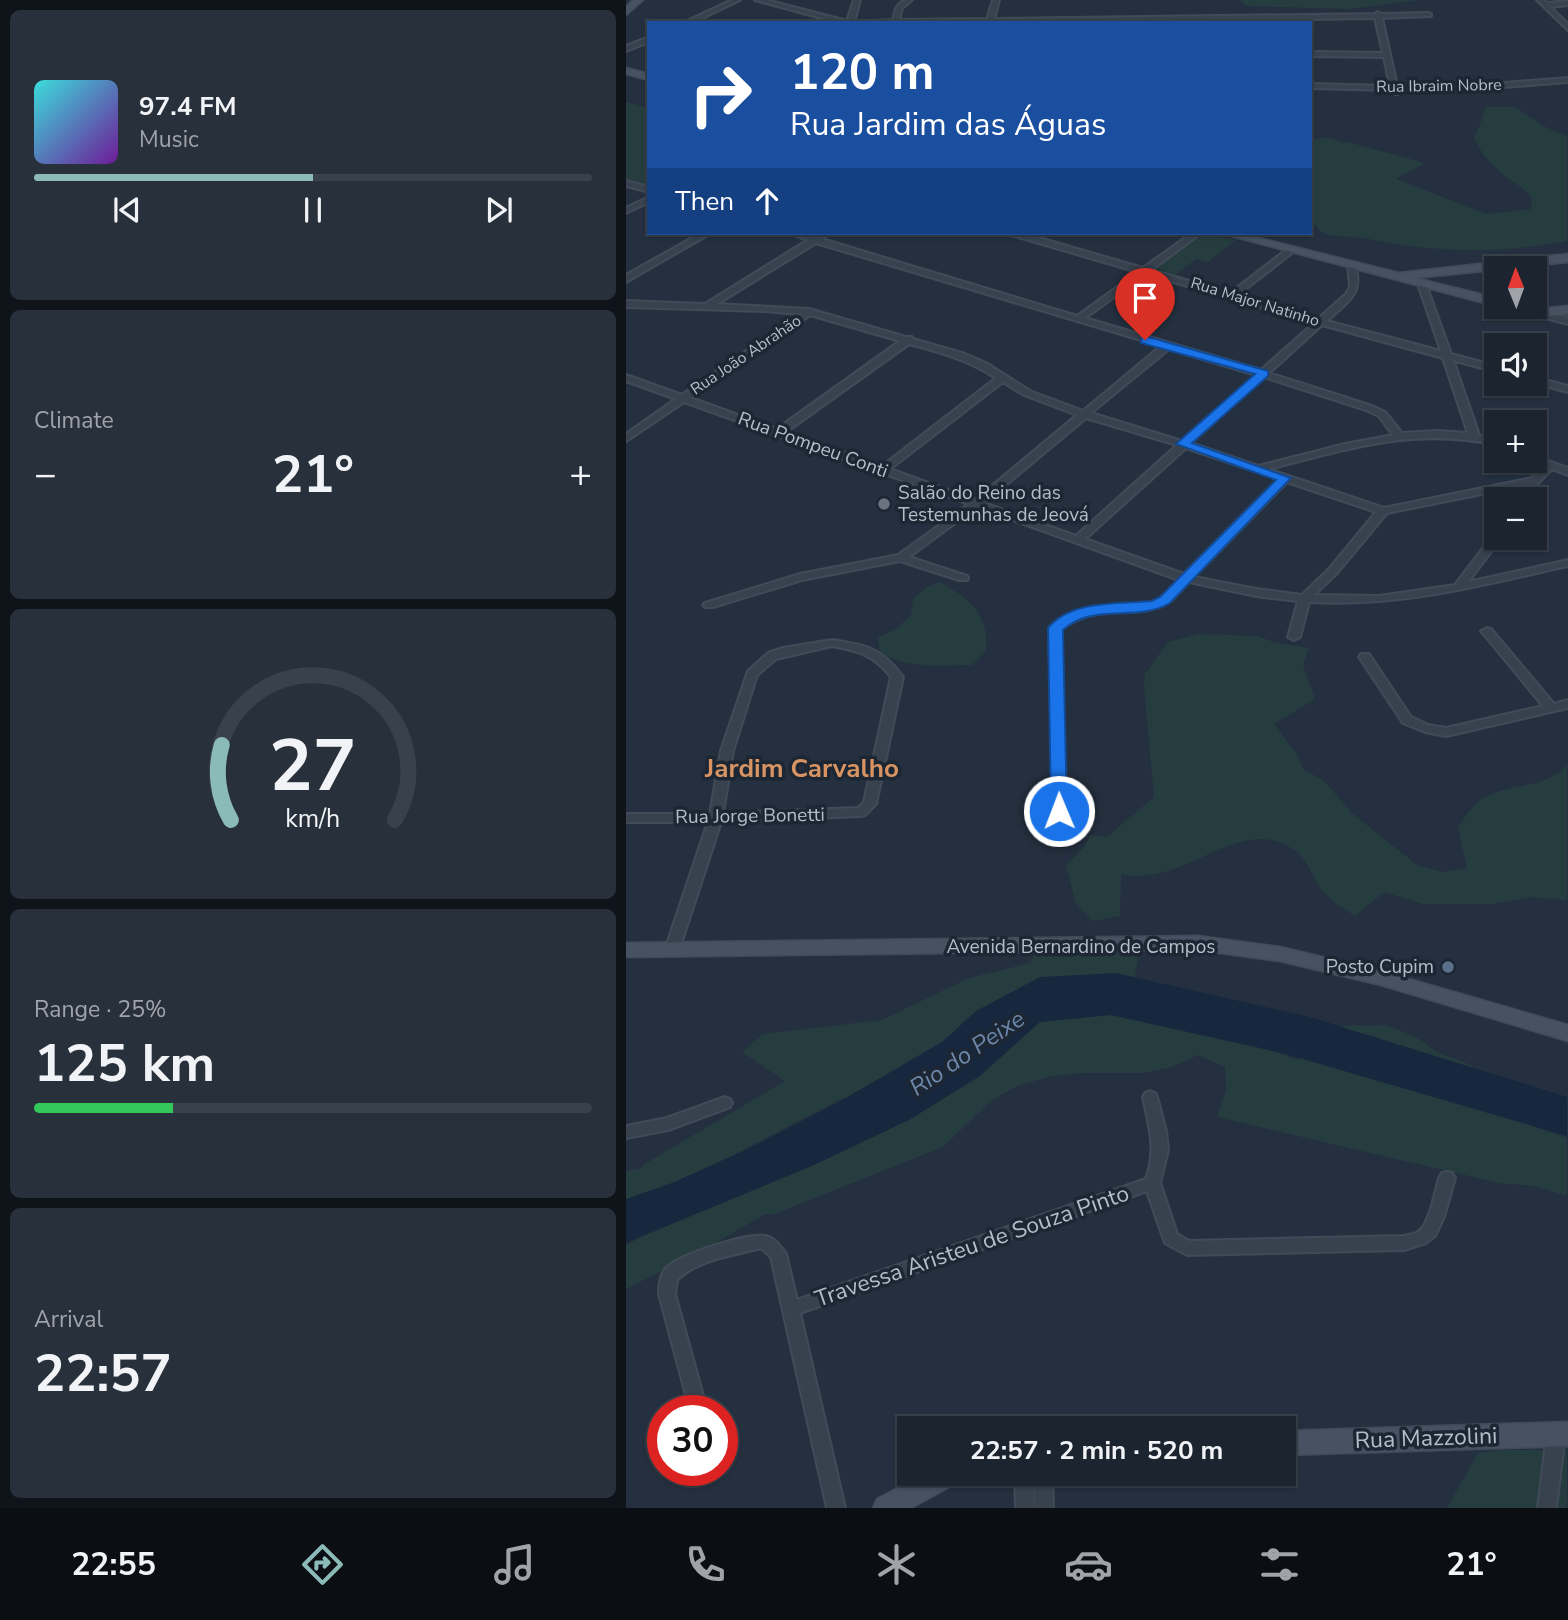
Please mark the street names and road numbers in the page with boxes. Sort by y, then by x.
street label: Rua Ibraim Nobre [1376,74,1502,98]
street label: Rua Major Natinho [1188,272,1322,332]
street label: Rua João Abrahão [686,310,806,400]
street label: Rua Pompeu Conti [734,406,892,484]
street label: Rua Jorge Bonetti [675,802,825,830]
street label: Avenida Bernardino de Campos [946,934,1216,960]
street label: Travessa Aristeu de Souza Pinto [811,1178,1133,1314]
street label: Rua Mazzolini [1354,1420,1498,1456]

